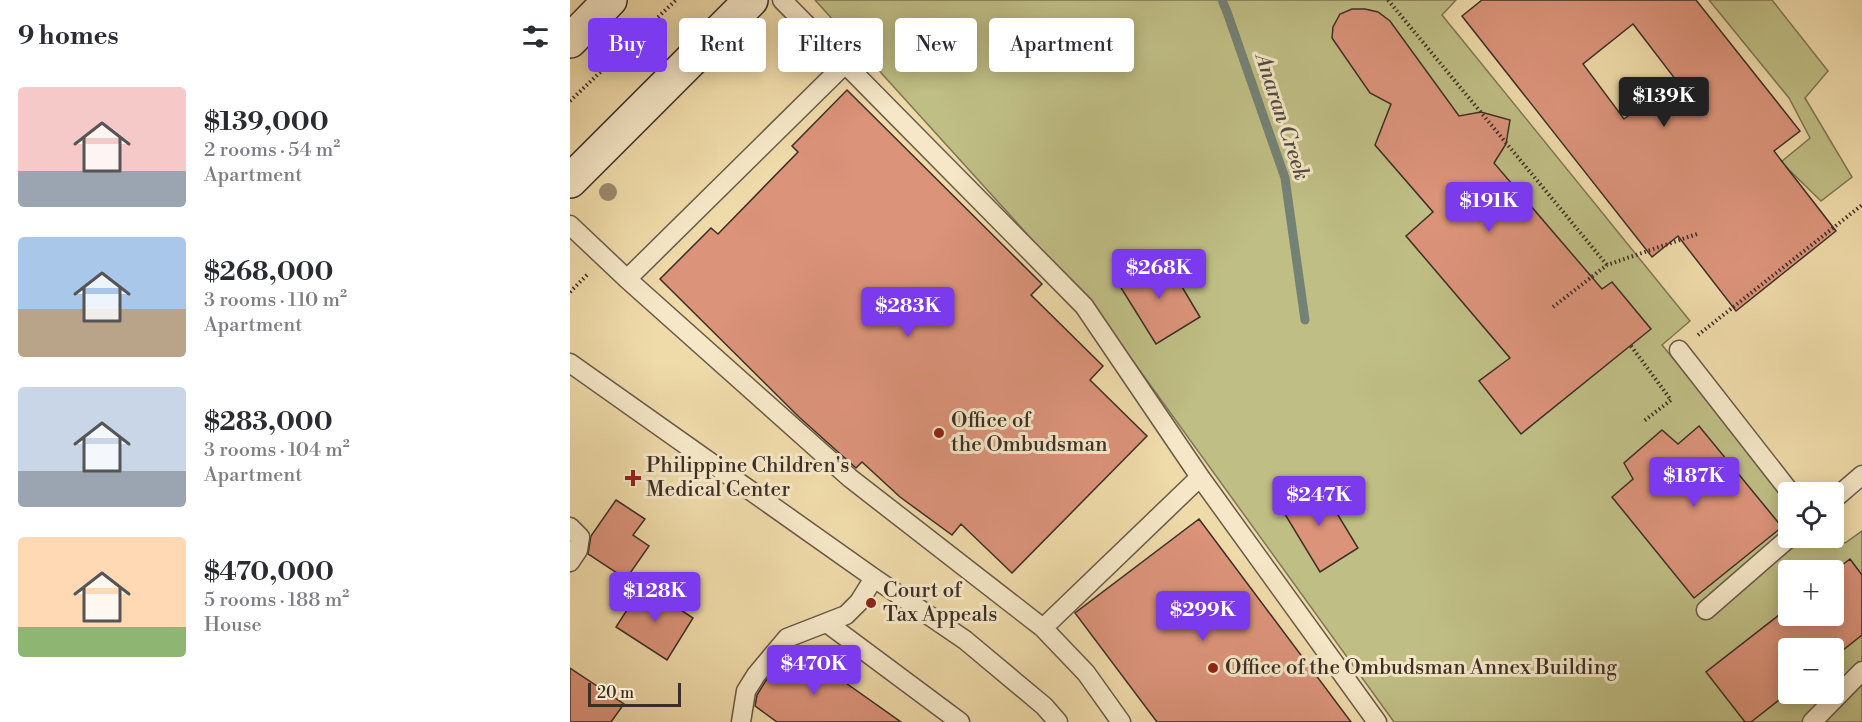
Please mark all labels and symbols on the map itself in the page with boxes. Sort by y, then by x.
water label: Anaran Creek [1248,49,1315,184]
pin: $139K [1622,77,1706,128]
pin: $191K [1447,182,1531,233]
pin: $268K [1117,249,1201,300]
pin: $283K [866,287,950,338]
place label: Office of the Ombudsman [951,408,1108,458]
marker: Office of the Ombudsman [932,426,946,440]
place label: Philippine Children's Medical Center [646,453,850,503]
pin: $187K [1652,457,1736,508]
marker: Philippine Children's Medical Center [624,469,642,487]
pin: $247K [1277,476,1361,527]
pin: $128K [613,572,697,623]
place label: Court of Tax Appeals [883,578,997,628]
pin: $299K [1161,591,1245,642]
marker: Court of Tax Appeals [864,596,878,610]
pin: $470K [772,645,856,696]
place label: Office of the Ombudsman Annex Building [1225,655,1617,681]
marker: Office of the Ombudsman Annex Building [1206,661,1220,675]
scale bar [588,680,681,708]

